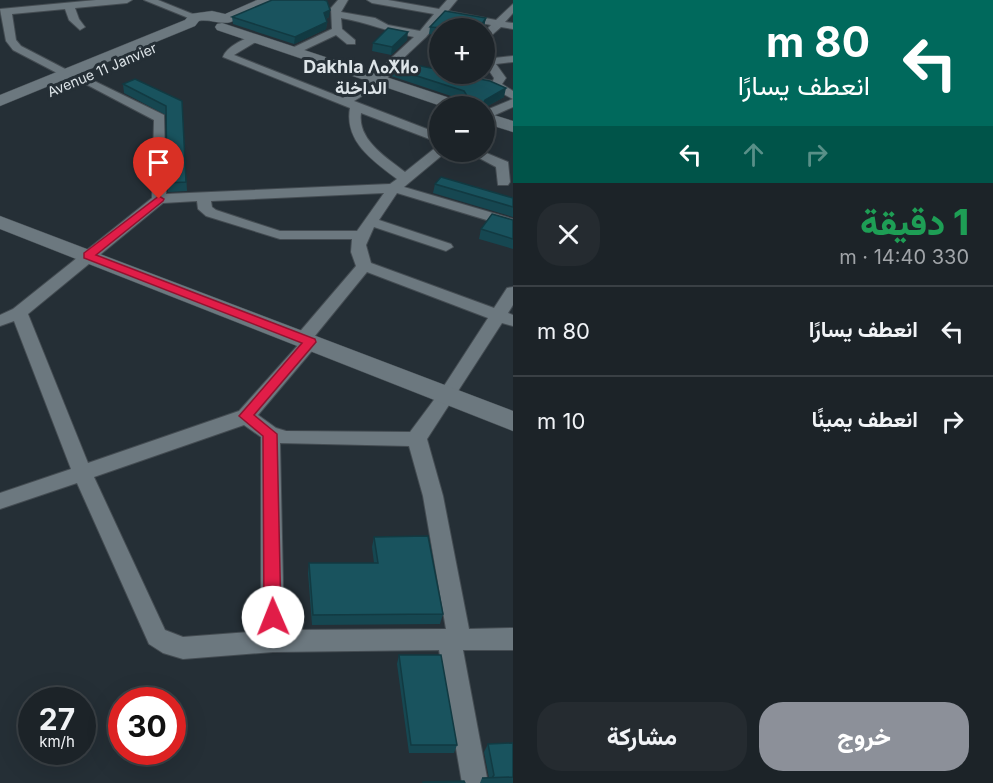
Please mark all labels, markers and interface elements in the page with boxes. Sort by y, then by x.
text: 80 m [766,16,870,67]
map controls [429,18,495,162]
button: + [429,18,495,84]
icon: left [891,24,969,102]
street label: Avenue 11 Janvier [45,39,159,100]
district label: Dakhla ⴷⴰⵅⵍⴰ الداخلة [303,56,419,98]
text: انعطف يسارًا [738,69,870,102]
button: − [429,96,495,162]
pin [133,137,184,199]
icon: left [674,138,707,171]
icon: ahead [737,138,770,171]
icon: right [800,138,833,171]
icon: arrive [142,146,175,179]
text: 1 دقيقة [860,200,969,244]
button: close [537,203,600,266]
text: 330 m · 14:40 [839,245,969,269]
icon: left [936,315,969,348]
text: انعطف يسارًا [809,316,918,342]
text: 80 m [537,318,590,344]
icon: right [936,405,969,438]
text: انعطف يمينًا [811,406,918,432]
text: 10 m [537,408,585,434]
position arrow [241,585,305,649]
speed limit sign: 30 [108,687,186,765]
text: 27 [39,701,75,737]
button: مشاركة [537,702,747,771]
button: خروج [759,702,969,771]
text: km/h [39,732,75,751]

